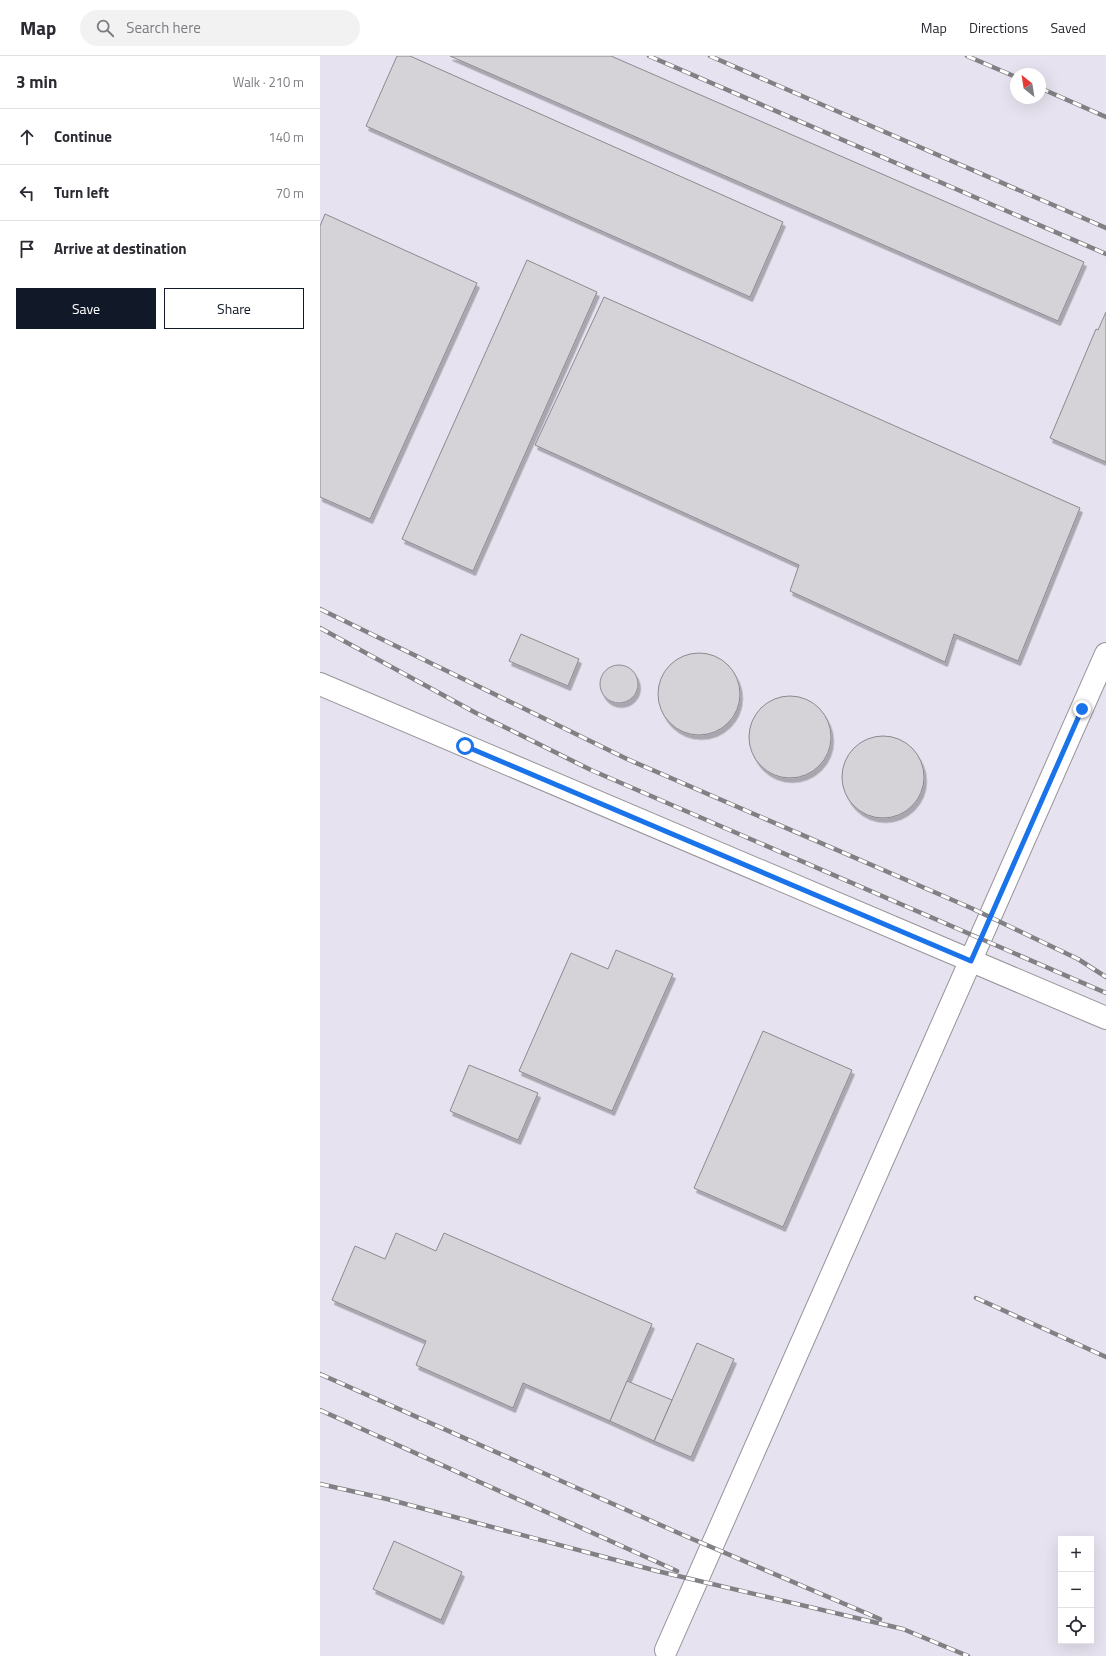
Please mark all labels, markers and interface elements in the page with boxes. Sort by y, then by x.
search box [80,10,360,46]
text: Map [20,13,56,42]
text: Search here [126,16,201,39]
icon: search [94,17,116,39]
text: Map [921,17,947,38]
text: Directions [969,17,1028,38]
text: Saved [1050,17,1086,38]
north arrow [1010,68,1046,104]
text: 3 min [16,69,57,95]
text: Walk · 210 m [233,72,304,92]
text: Continue [54,125,112,148]
icon: ahead [16,126,38,148]
text: 140 m [268,127,304,147]
text: Turn left [54,181,109,204]
icon: left [16,182,38,204]
text: 70 m [276,183,304,203]
text: Arrive at destination [54,237,187,260]
icon: arrive [16,238,38,260]
button: Save [16,288,156,329]
button: Share [164,288,304,329]
route end [1073,700,1091,718]
route start [456,737,474,755]
map controls [1058,1536,1094,1644]
button: + [1058,1536,1094,1572]
button: − [1058,1572,1094,1608]
button: locate [1058,1608,1094,1644]

